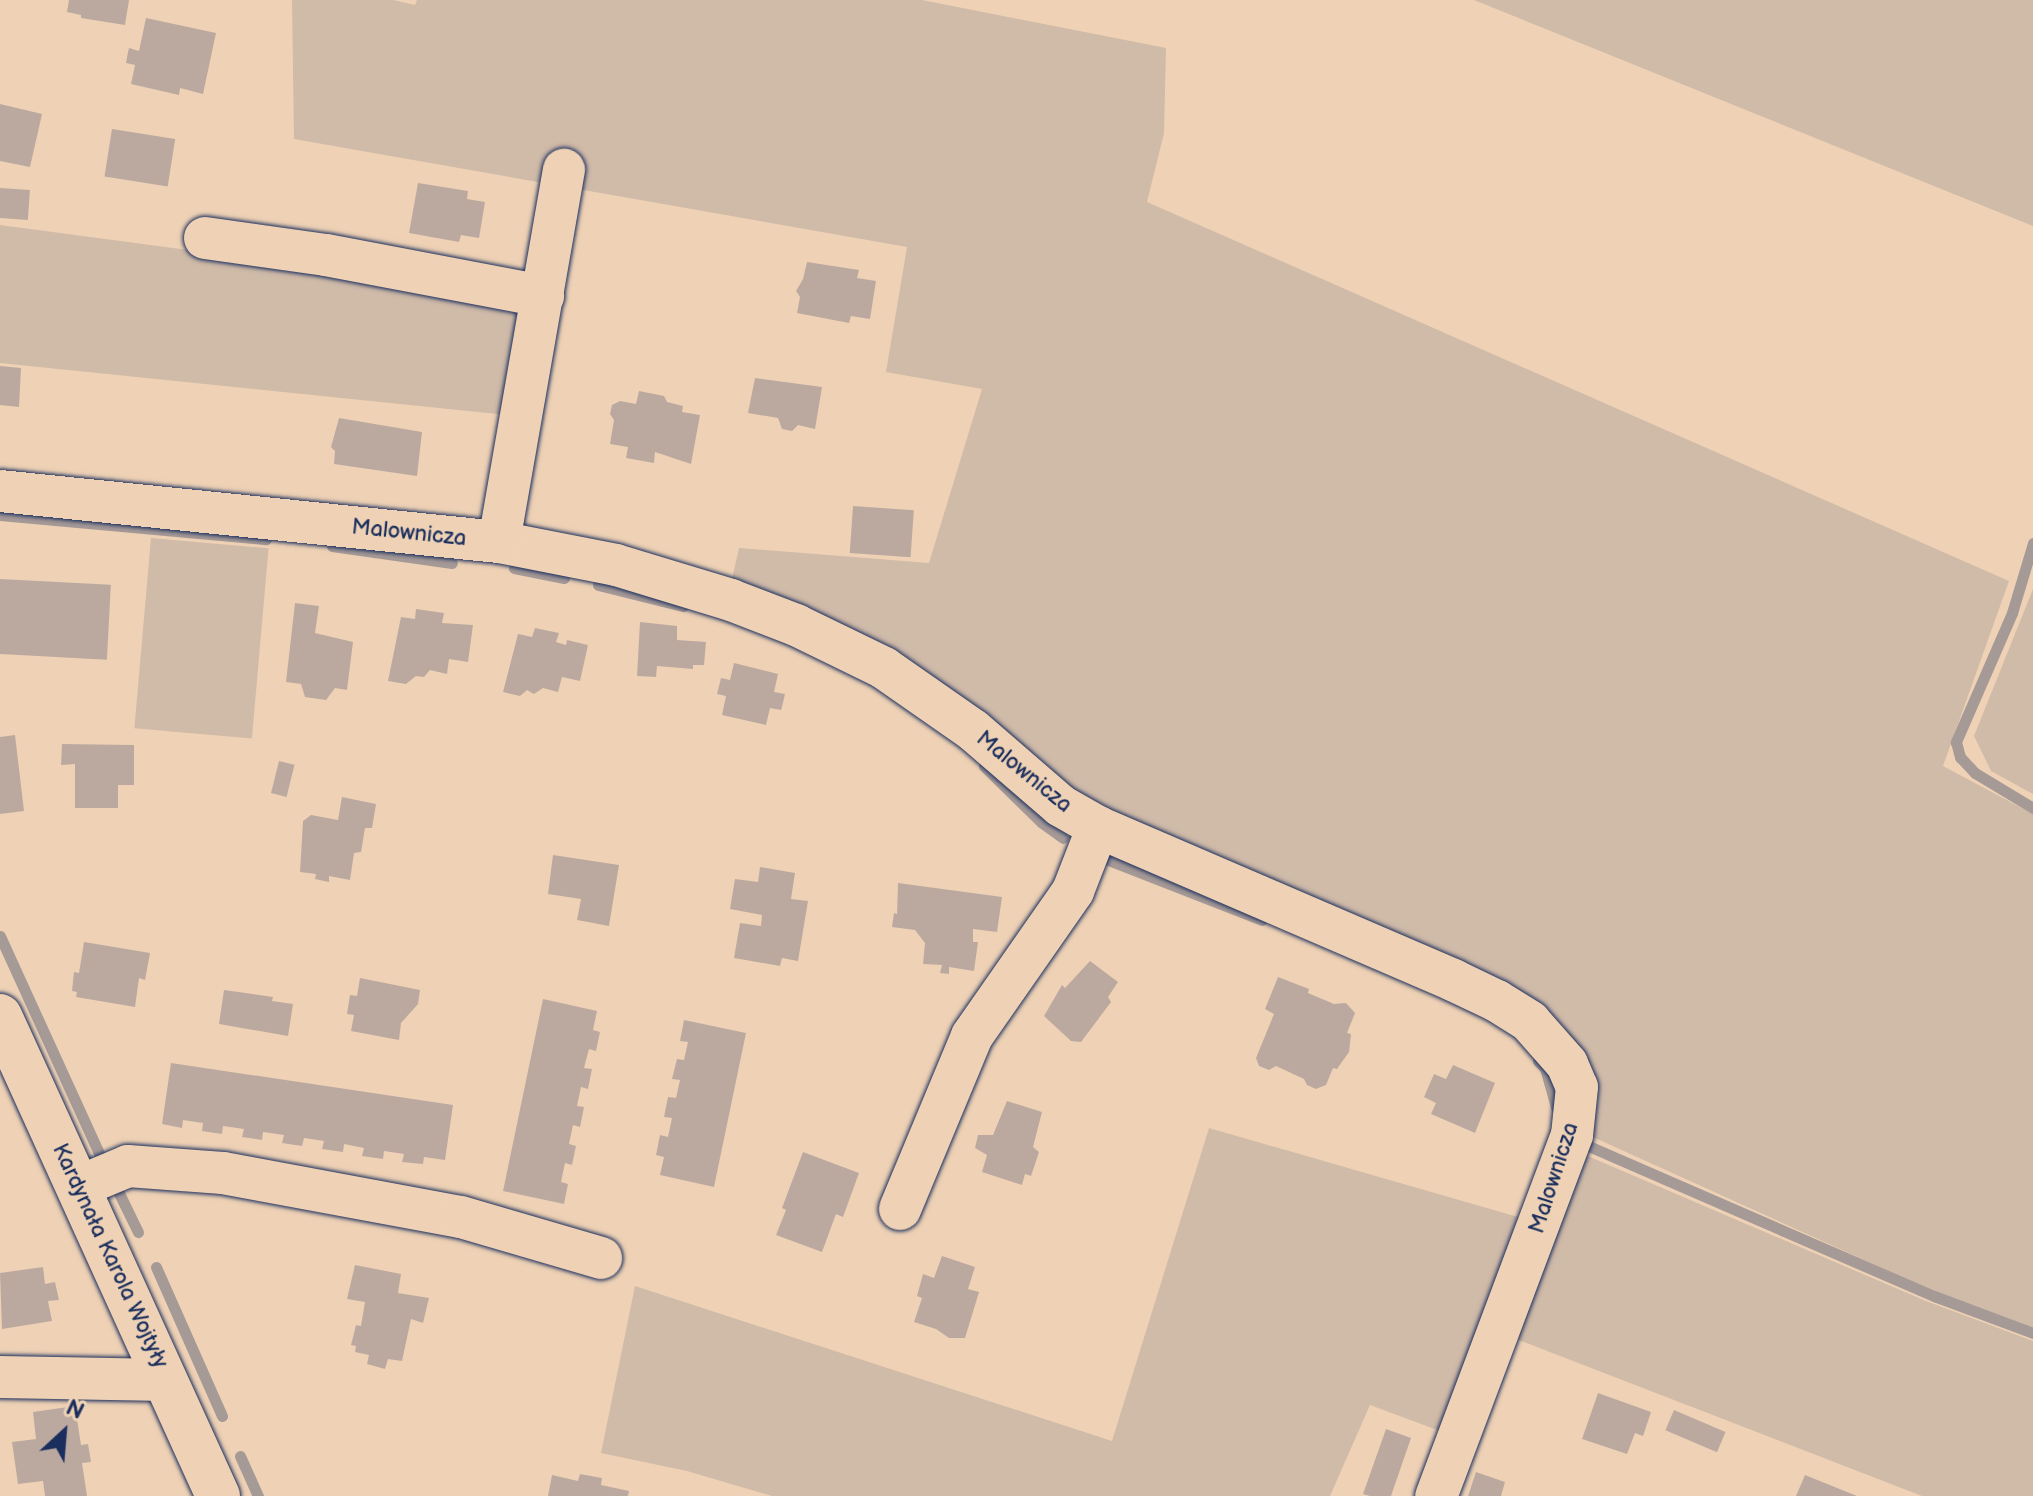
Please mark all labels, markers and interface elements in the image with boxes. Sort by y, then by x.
street label: Malownicza [350,514,468,552]
street label: Malownicza [971,725,1077,819]
street label: Malownicza [1524,1119,1584,1237]
street label: Kardynała Karola Wojtyły [46,1139,174,1373]
north arrow [24,1392,104,1472]
text: N [61,1394,88,1426]

